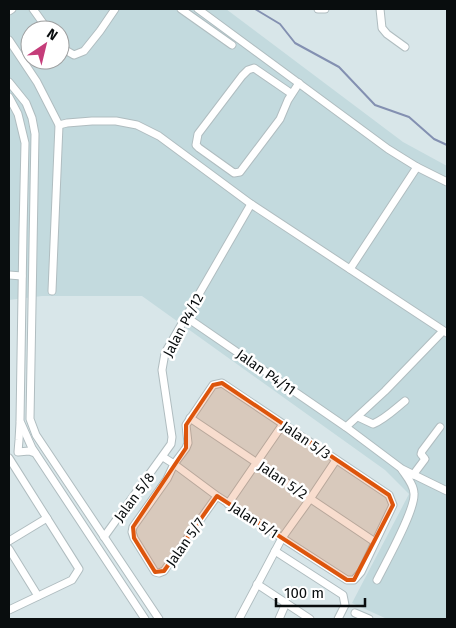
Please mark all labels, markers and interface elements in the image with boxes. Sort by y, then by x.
north arrow [20,20,70,70]
text: N [43,25,61,44]
street label: Jalan P4/12 [160,291,207,360]
street label: Jalan P4/11 [233,346,299,399]
street label: Jalan 5/3 [278,418,334,463]
street label: Jalan 5/2 [255,458,311,503]
street label: Jalan 5/8 [111,469,158,525]
street label: Jalan 5/1 [226,498,281,542]
street label: Jalan 5/7 [163,515,208,570]
scale bar [276,576,365,608]
text: 100 m [284,584,324,602]

